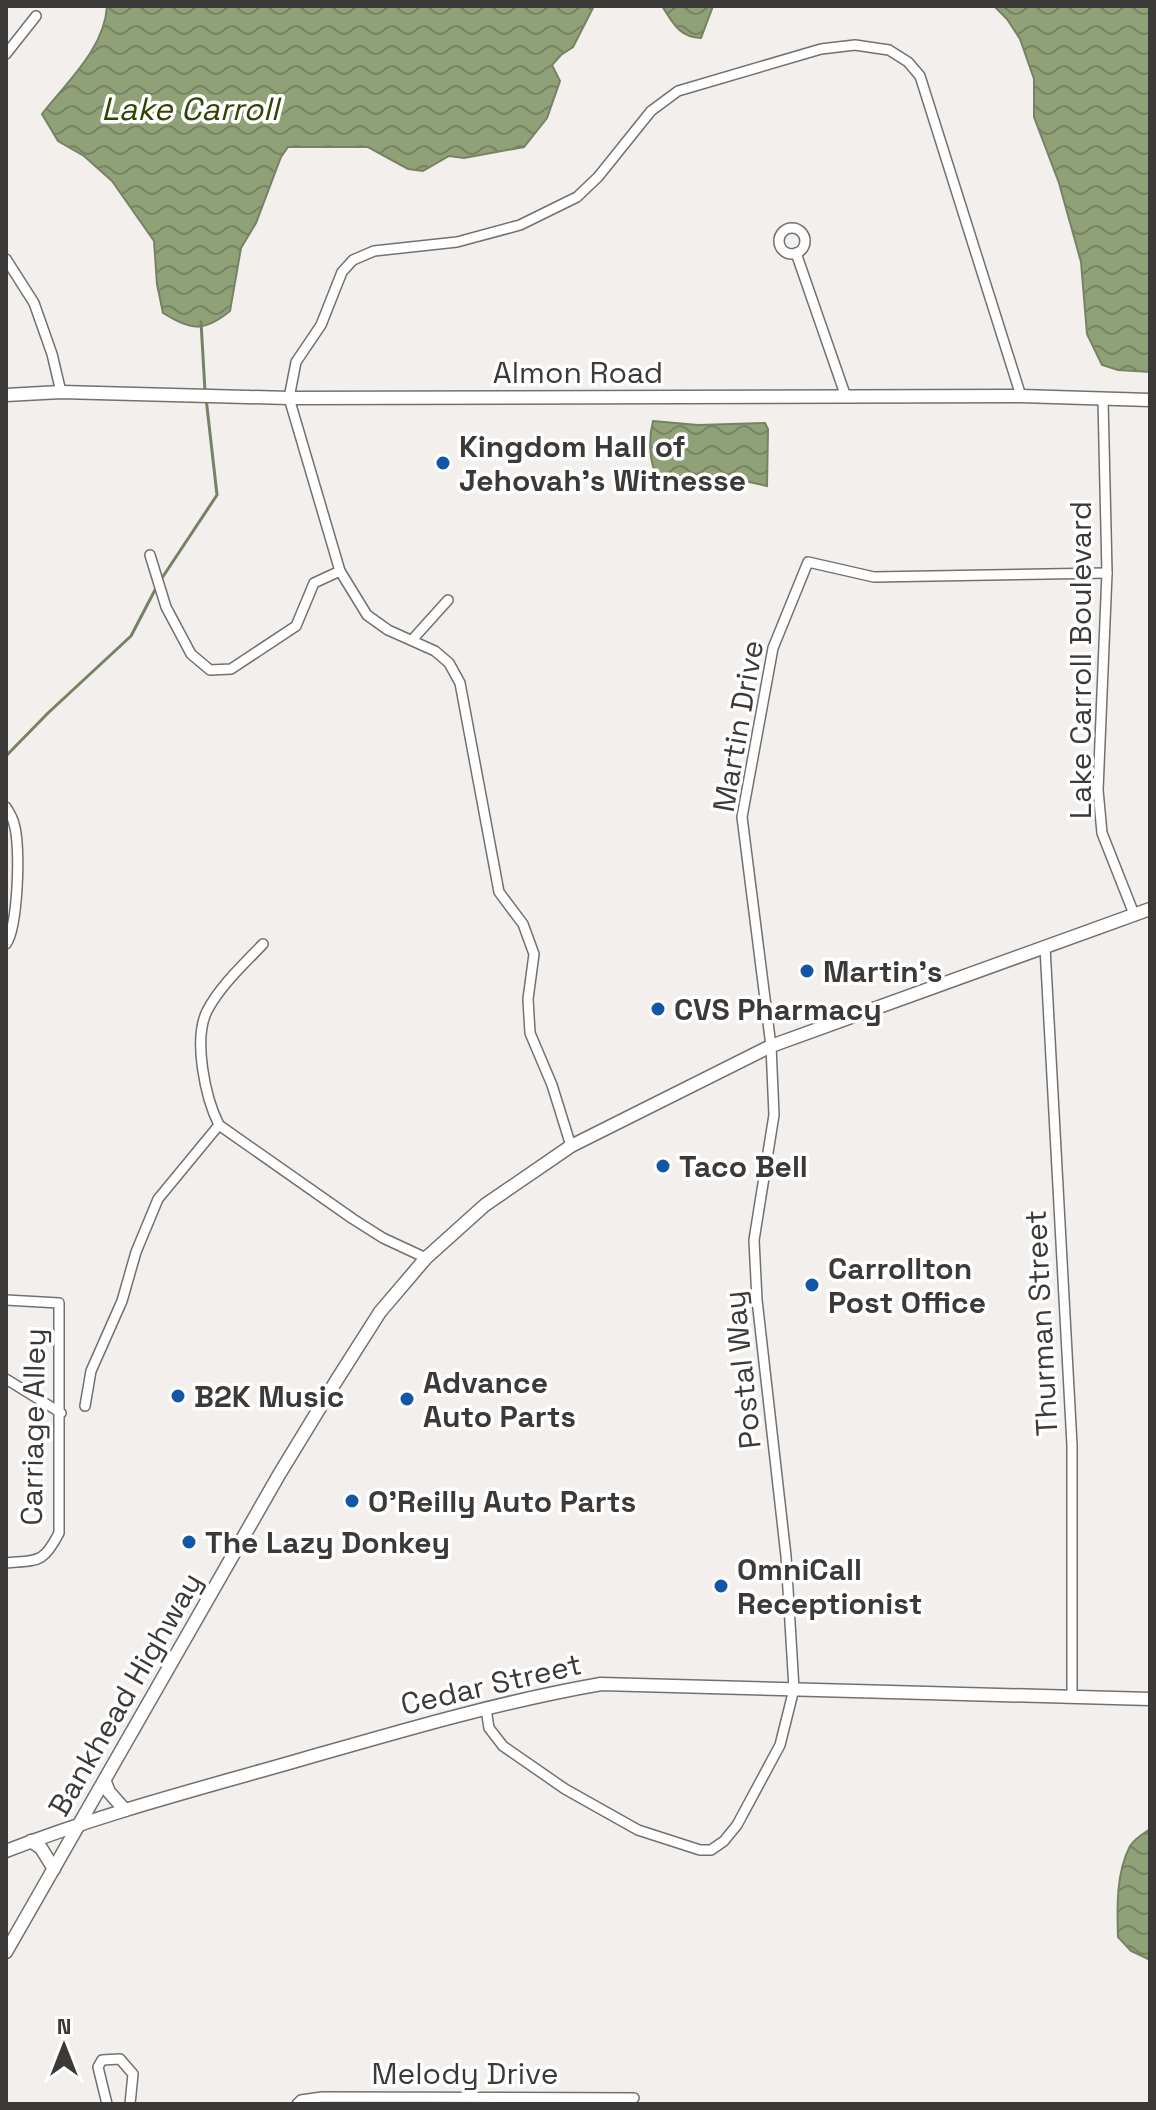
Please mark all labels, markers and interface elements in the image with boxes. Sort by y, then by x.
water label: Lake Carroll [101,89,282,129]
street label: Almon Road [493,353,663,392]
place label: Kingdom Hall of Jehovah’s Witnesse [459,427,746,500]
marker: Kingdom Hall of Jehovah’s Witnesse [434,454,452,472]
street label: Lake Carroll Boulevard [1061,501,1100,819]
street label: Martin Drive [704,637,772,815]
place label: Martin's [823,952,943,991]
marker: Martin's [798,962,816,980]
place label: CVS Pharmacy [674,990,882,1029]
marker: CVS Pharmacy [649,1000,667,1018]
place label: Taco Bell [679,1147,808,1186]
marker: Taco Bell [654,1157,672,1175]
street label: Thurman Street [1016,1209,1066,1437]
place label: Carrollton Post Office [828,1249,986,1322]
marker: Carrollton Post Office [803,1276,821,1294]
street label: Postal Way [714,1289,770,1451]
street label: Carriage Alley [12,1328,54,1526]
place label: Advance Auto Parts [423,1363,576,1436]
place label: B2K Music [194,1377,344,1416]
marker: B2K Music [169,1387,187,1405]
marker: Advance Auto Parts [398,1390,416,1408]
place label: O'Reilly Auto Parts [368,1482,636,1521]
marker: O'Reilly Auto Parts [343,1492,361,1510]
place label: The Lazy Donkey [205,1523,450,1562]
marker: The Lazy Donkey [180,1533,198,1551]
place label: OmniCall Receptionist [737,1550,922,1623]
street label: Bankhead Highway [39,1565,211,1823]
marker: OmniCall Receptionist [712,1577,730,1595]
street label: Cedar Street [397,1644,585,1724]
north arrow [24,2006,104,2086]
text: N [57,2012,71,2040]
street label: Melody Drive [372,2054,558,2093]

